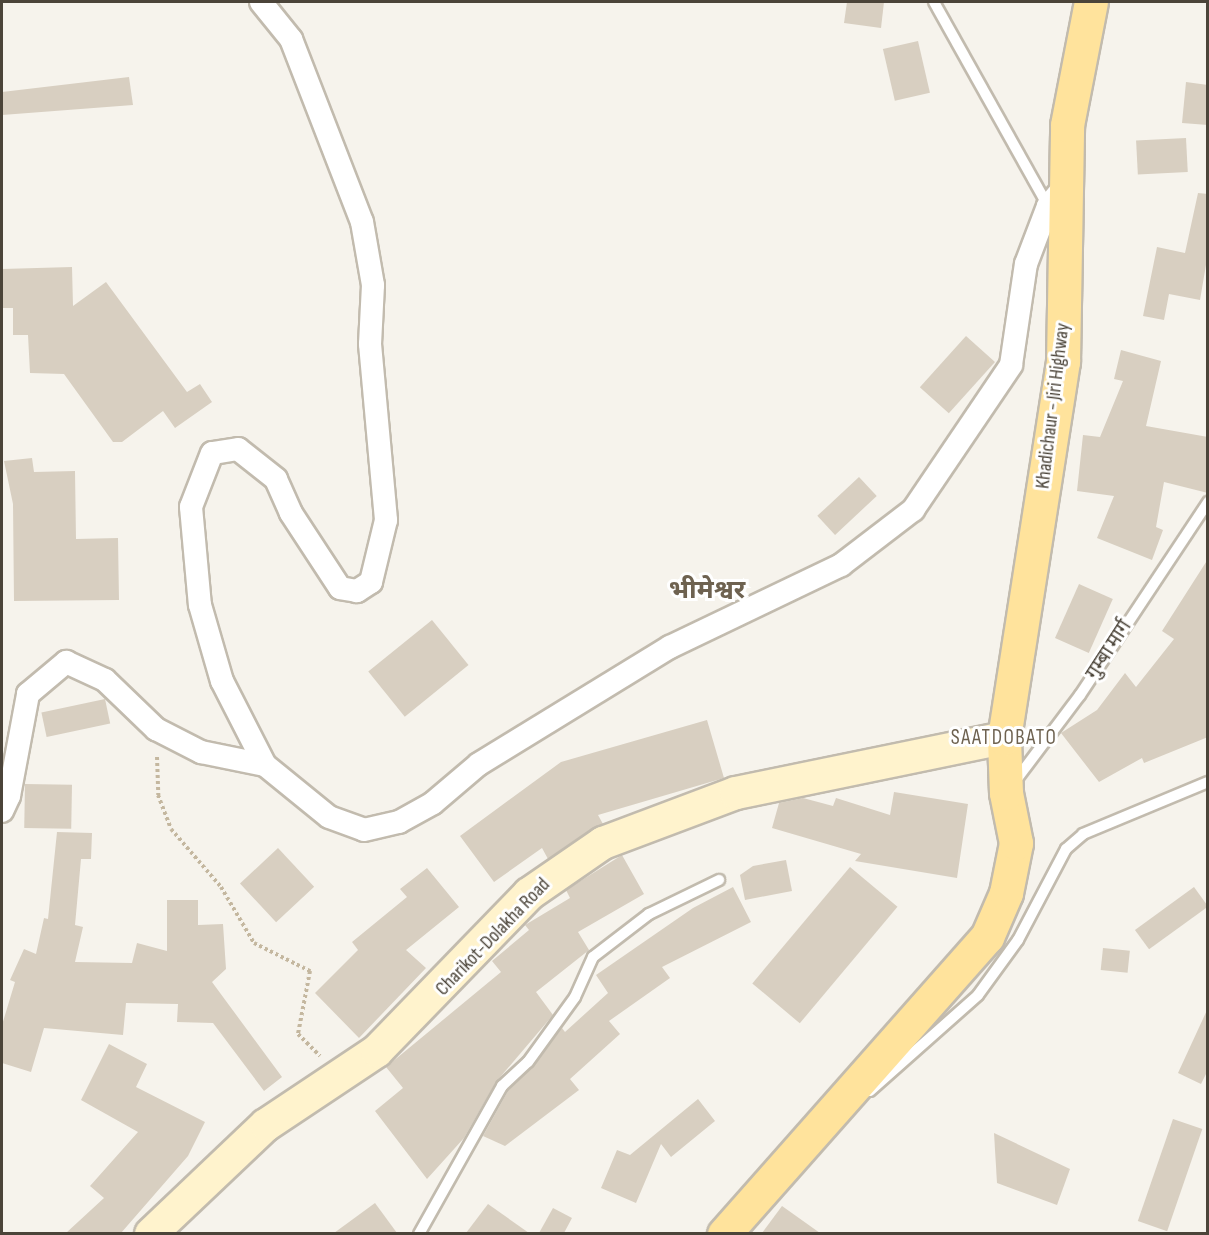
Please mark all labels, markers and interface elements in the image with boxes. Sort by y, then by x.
street label: Khadichaur - Jiri Highway [1031,322,1075,490]
district label: भीमेश्वर [669,575,745,607]
street label: गुम्बा मार्ग [1081,616,1137,684]
district label: SAATDOBATO [951,725,1057,751]
street label: Charikot-Dolakha Road [431,873,555,1001]

